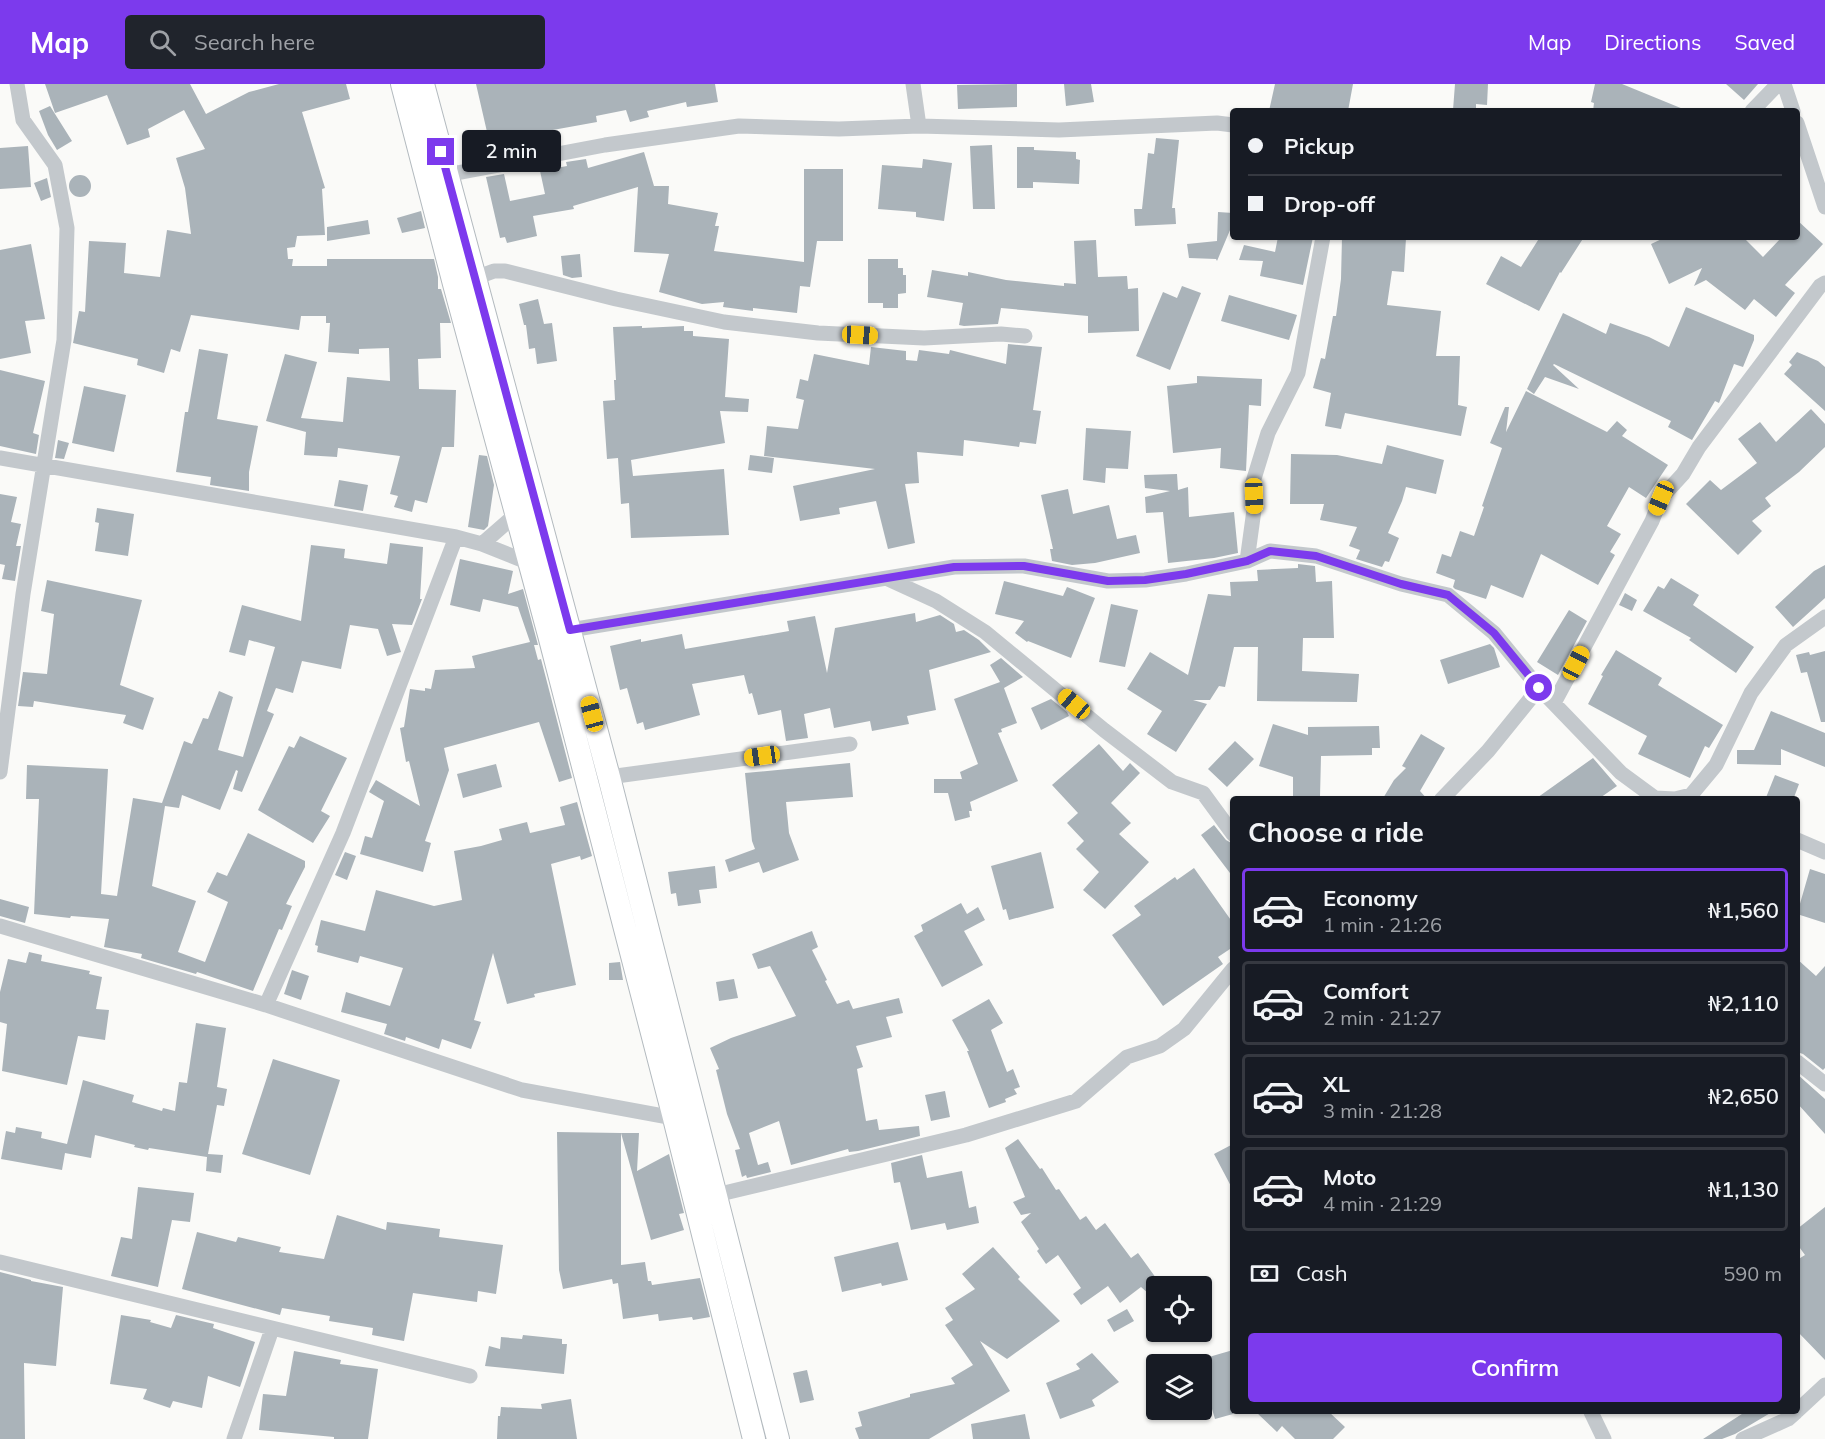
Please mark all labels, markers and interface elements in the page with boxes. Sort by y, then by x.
search box [125,15,545,69]
text: Map [30,25,89,60]
icon: search [146,26,179,59]
text: Search here [194,28,315,56]
text: Map [1528,29,1571,55]
text: Directions [1604,29,1701,55]
text: Saved [1734,29,1795,55]
callout: 2 min [462,131,561,173]
text: Pickup [1284,132,1354,160]
route end [427,138,454,165]
text: 2 min [486,138,537,163]
text: Drop-off [1284,190,1375,218]
car [842,325,878,345]
car [1244,478,1264,514]
car [1646,478,1676,518]
car [1560,643,1592,683]
route start [1525,674,1552,701]
car [1054,686,1094,722]
car [579,694,605,734]
car [743,745,781,767]
text: Choose a ride [1248,815,1424,849]
icon: car [1251,883,1305,937]
text: Economy [1323,884,1418,912]
text: ₦1,560 [1708,896,1779,924]
text: 1 min · 21:26 [1323,912,1442,937]
icon: car [1251,976,1305,1030]
text: Comfort [1323,977,1409,1005]
text: ₦2,110 [1708,989,1779,1017]
text: 2 min · 21:27 [1323,1005,1442,1030]
icon: car [1251,1069,1305,1123]
text: XL [1323,1070,1350,1098]
text: ₦2,650 [1708,1082,1779,1110]
text: 3 min · 21:28 [1323,1098,1442,1123]
icon: car [1251,1162,1305,1216]
text: Moto [1323,1163,1376,1191]
text: ₦1,130 [1708,1175,1779,1203]
text: 4 min · 21:29 [1323,1191,1442,1216]
icon: cash [1248,1257,1281,1290]
text: Cash [1296,1259,1348,1287]
text: 590 m [1723,1261,1782,1286]
map controls [1146,1276,1212,1420]
button: locate [1146,1276,1212,1342]
button: Confirm [1248,1333,1782,1402]
button: layers [1146,1354,1212,1420]

